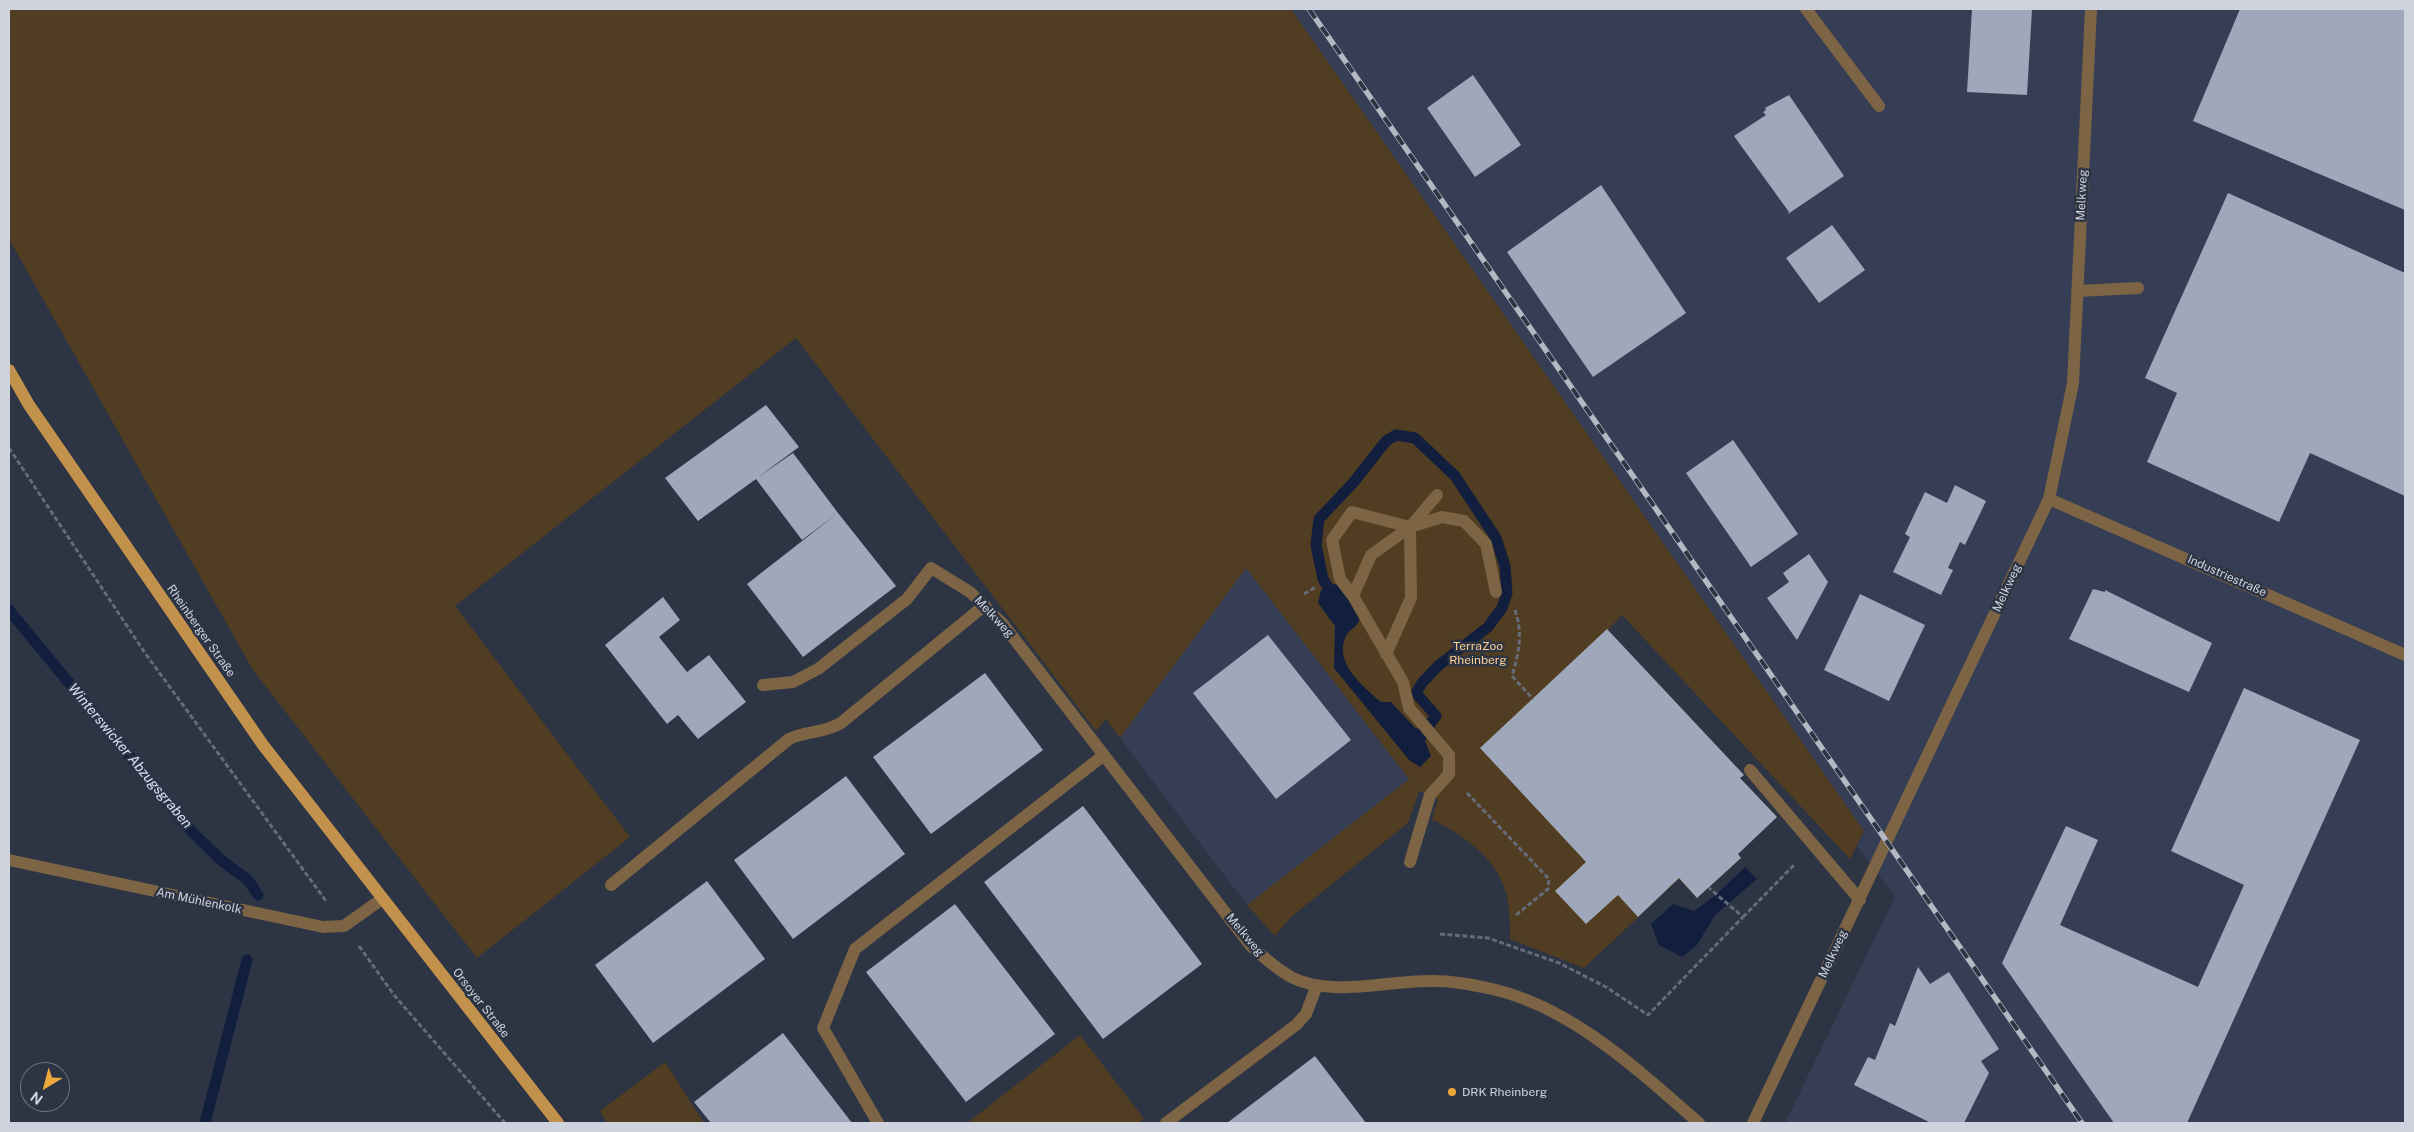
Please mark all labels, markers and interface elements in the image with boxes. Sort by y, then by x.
street label: Melkweg [2073,169,2091,221]
street label: Industriestraße [2185,552,2269,600]
street label: Melkweg [1990,562,2024,614]
street label: Rheinberger Straße [164,582,238,680]
street label: Melkweg [971,593,1017,641]
park label: TerraZoo Rheinberg [1449,639,1507,667]
water label: Winterswicker Abzugsgraben [64,680,196,832]
street label: Am Mühlenkolk [155,885,243,917]
street label: Melkweg [1223,911,1267,959]
street label: Melkweg [1816,928,1850,980]
street label: Orsoyer Straße [449,965,513,1041]
north arrow [20,1062,70,1112]
place label: DRK Rheinberg [1462,1085,1547,1099]
marker: DRK Rheinberg [1446,1086,1458,1098]
text: N [27,1089,46,1108]

